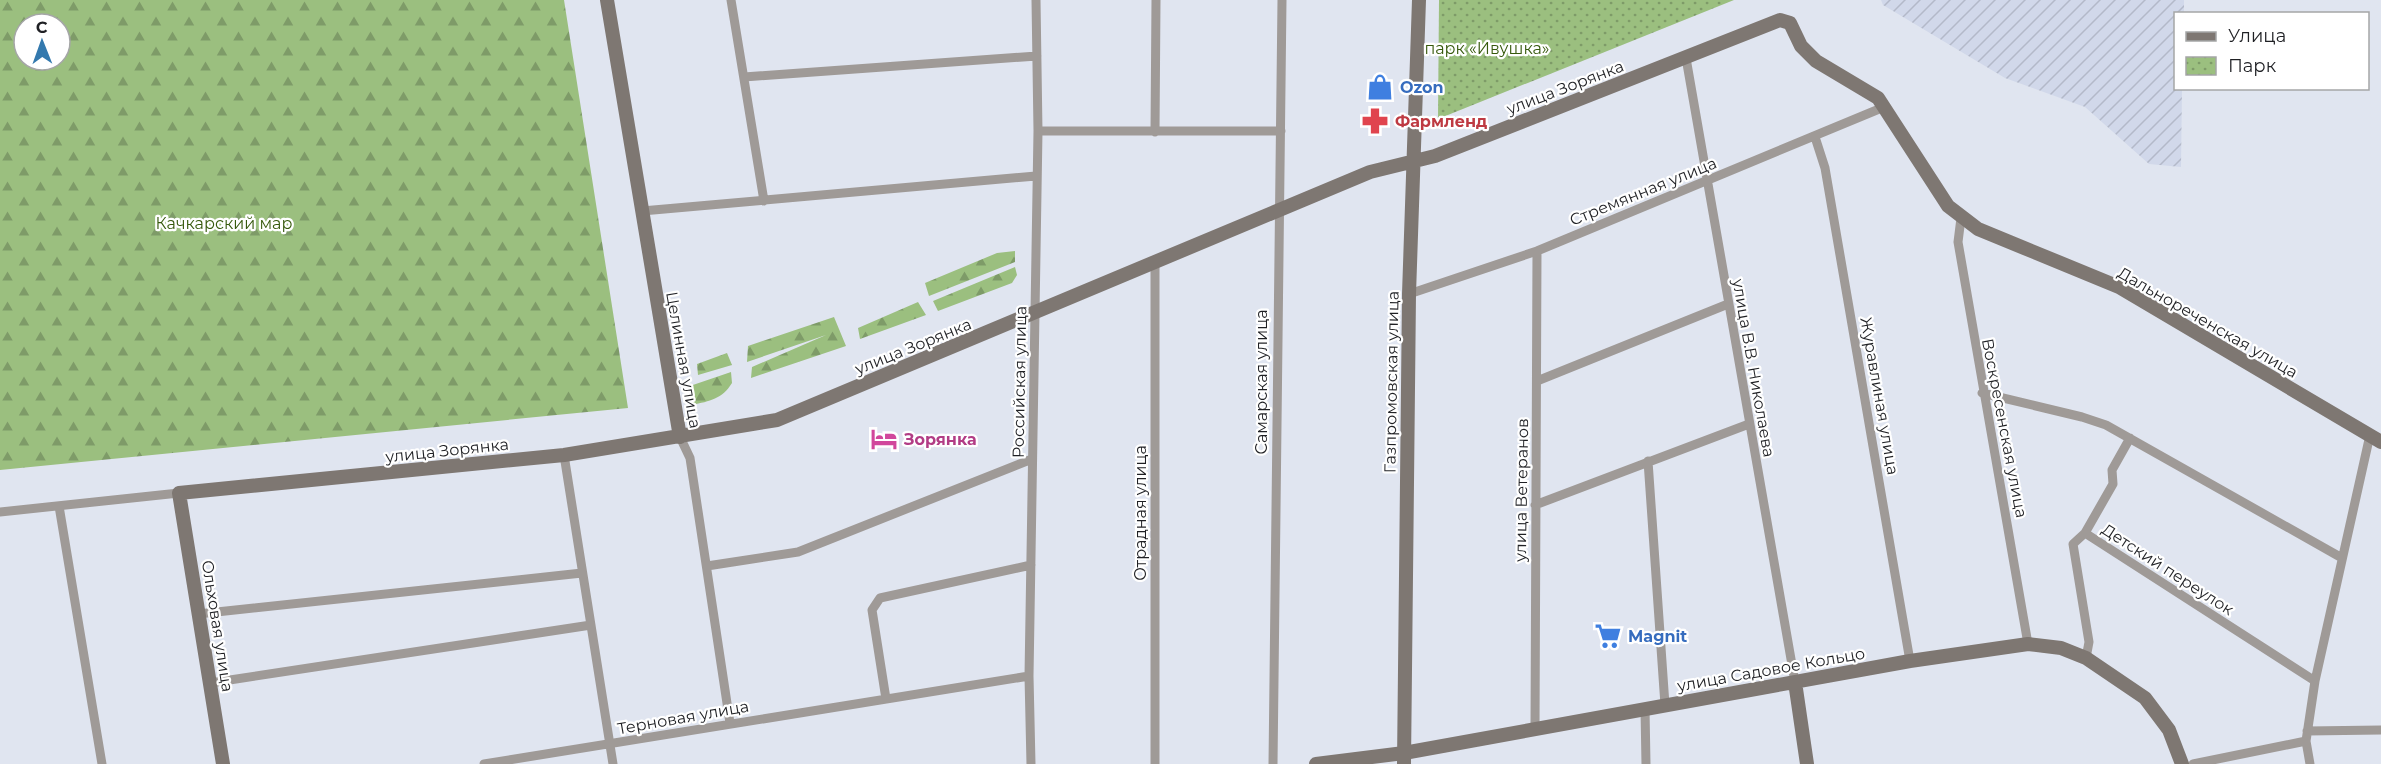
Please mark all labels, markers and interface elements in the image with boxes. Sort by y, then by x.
north arrow [12,12,72,72]
legend [2174,12,2369,90]
text: С [36,18,48,37]
text: Улица [2228,25,2286,47]
park label: парк «Ивушка» [1425,39,1550,58]
text: Парк [2228,55,2277,77]
street label: улица Зорянка [1503,56,1626,119]
shop icon: Ozon [1365,72,1395,102]
place label: Ozon [1400,78,1444,97]
pharmacy icon: Фармленд [1360,106,1390,136]
place label: Фармленд [1395,112,1487,131]
street label: Стремянная улица [1567,153,1719,230]
park label: Качкарский мар [156,214,292,233]
street label: Дальнореченская улица [2114,263,2301,382]
street label: улица В.В. Николаева [1728,276,1779,459]
street label: Целинная улица [662,290,705,430]
street label: Газпромовская улица [1380,291,1403,473]
street label: Российская улица [1009,306,1030,458]
street label: Самарская улица [1252,310,1271,454]
street label: улица Зорянка [851,314,974,379]
street label: Журавлиная улица [1856,316,1903,476]
street label: Воскресенская улица [1978,337,2031,519]
street label: улица Ветеранов [1511,418,1532,563]
hotel icon: Зорянка [869,424,899,454]
place label: Зорянка [903,430,977,449]
street label: улица Зорянка [383,435,510,467]
street label: Отрадная улица [1131,445,1150,581]
street label: Детский переулок [2098,520,2238,619]
street label: Ольховая улица [198,559,237,693]
supermarket icon: Magnit [1593,621,1623,651]
place label: Magnit [1628,627,1687,646]
street label: улица Садовое Кольцо [1675,644,1867,696]
street label: Терновая улица [616,697,750,738]

